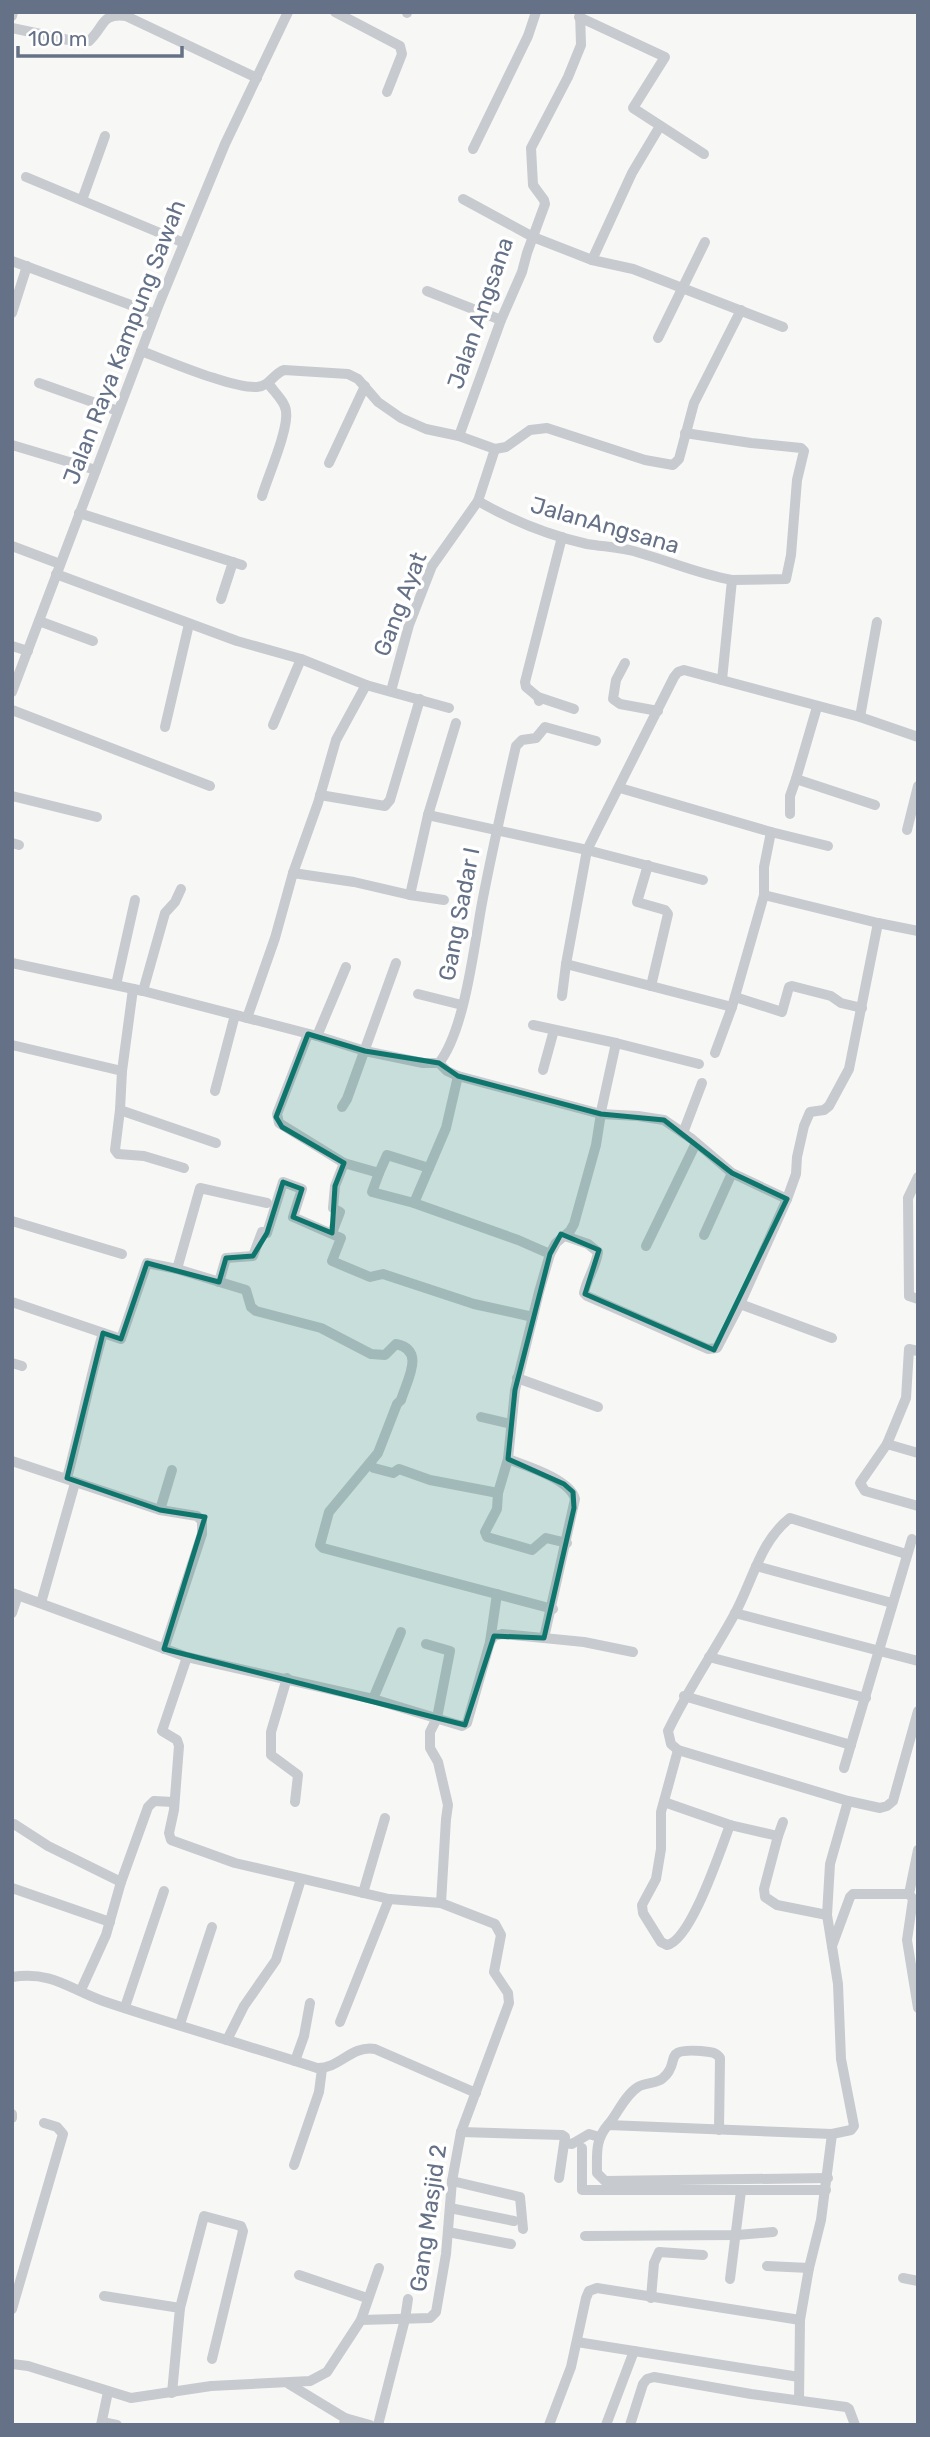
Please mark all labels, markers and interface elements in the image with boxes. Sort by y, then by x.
scale bar [18,14,182,58]
text: 100 m [28,26,87,51]
street label: Jalan Raya Kampung Sawah [57,196,191,488]
street label: Jalan Angsana [441,233,519,393]
street label: JalanAngsana [527,490,683,560]
street label: Gang Ayat [367,548,433,660]
street label: Gang Sadar I [432,845,486,983]
street label: Gang Masjid 2 [404,2142,452,2294]

